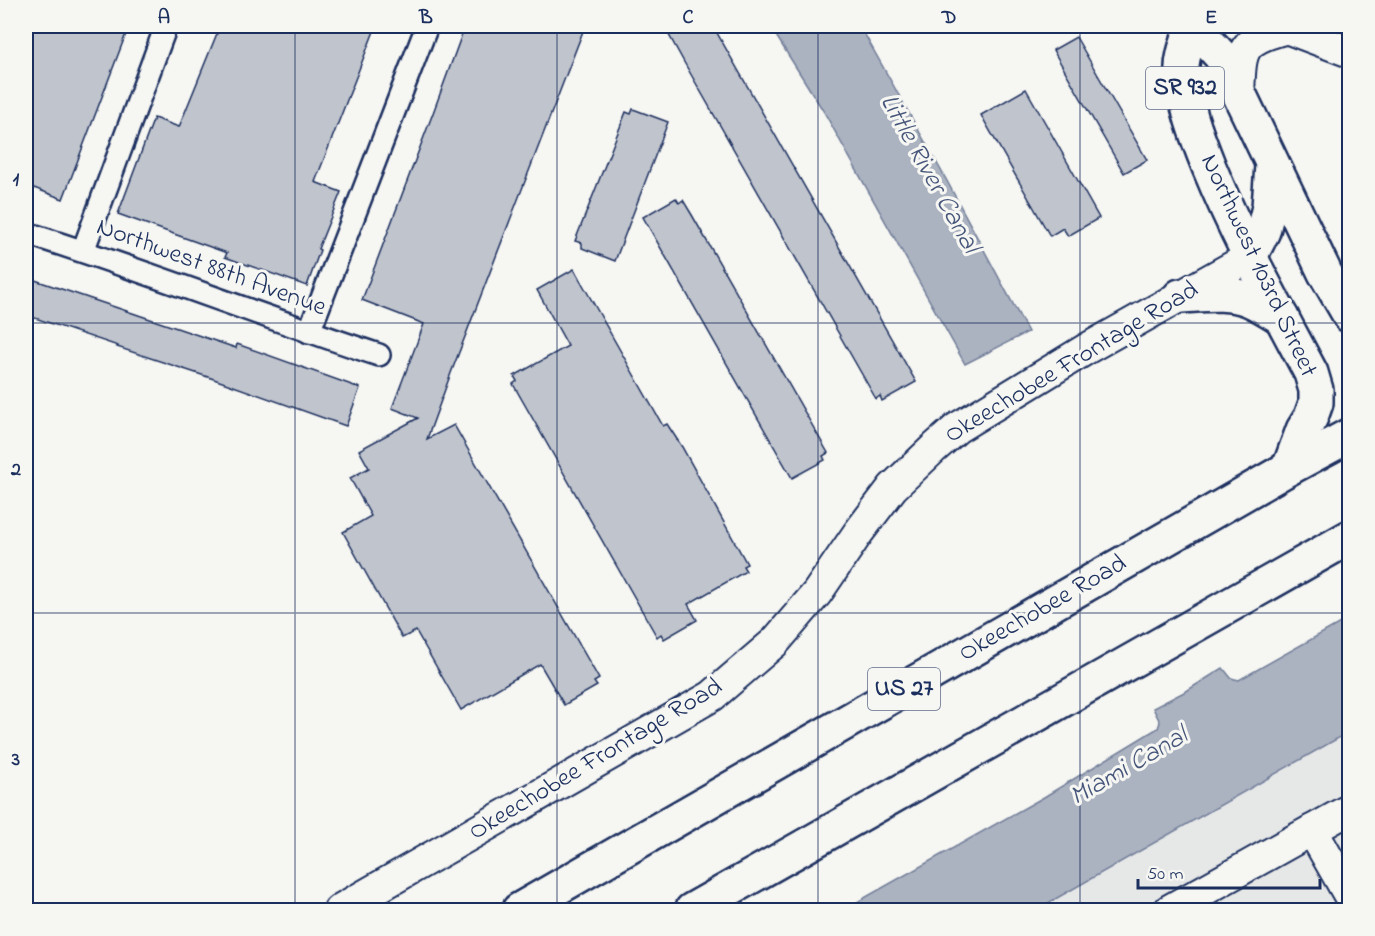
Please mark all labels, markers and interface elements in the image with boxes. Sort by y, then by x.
text: A [158,4,170,33]
text: B [418,4,433,33]
text: C [683,4,694,33]
text: D [941,4,956,33]
text: E [1205,4,1217,33]
road number: SR 932 [1146,67,1224,109]
water label: Little River Canal [869,87,991,264]
street label: Northwest 103rd Street [1190,148,1327,384]
text: 1 [13,166,20,195]
street label: Northwest 88th Avenue [91,209,332,327]
street label: Okeechobee Frontage Road [938,272,1207,454]
text: 2 [10,456,21,485]
street label: Okeechobee Road [952,545,1134,673]
road number: US 27 [868,668,940,710]
street label: Okeechobee Frontage Road [462,669,731,851]
water label: Miami Canal [1063,716,1198,816]
text: 3 [11,746,20,775]
scale bar [1138,852,1320,890]
text: 50 m [1147,862,1184,888]

